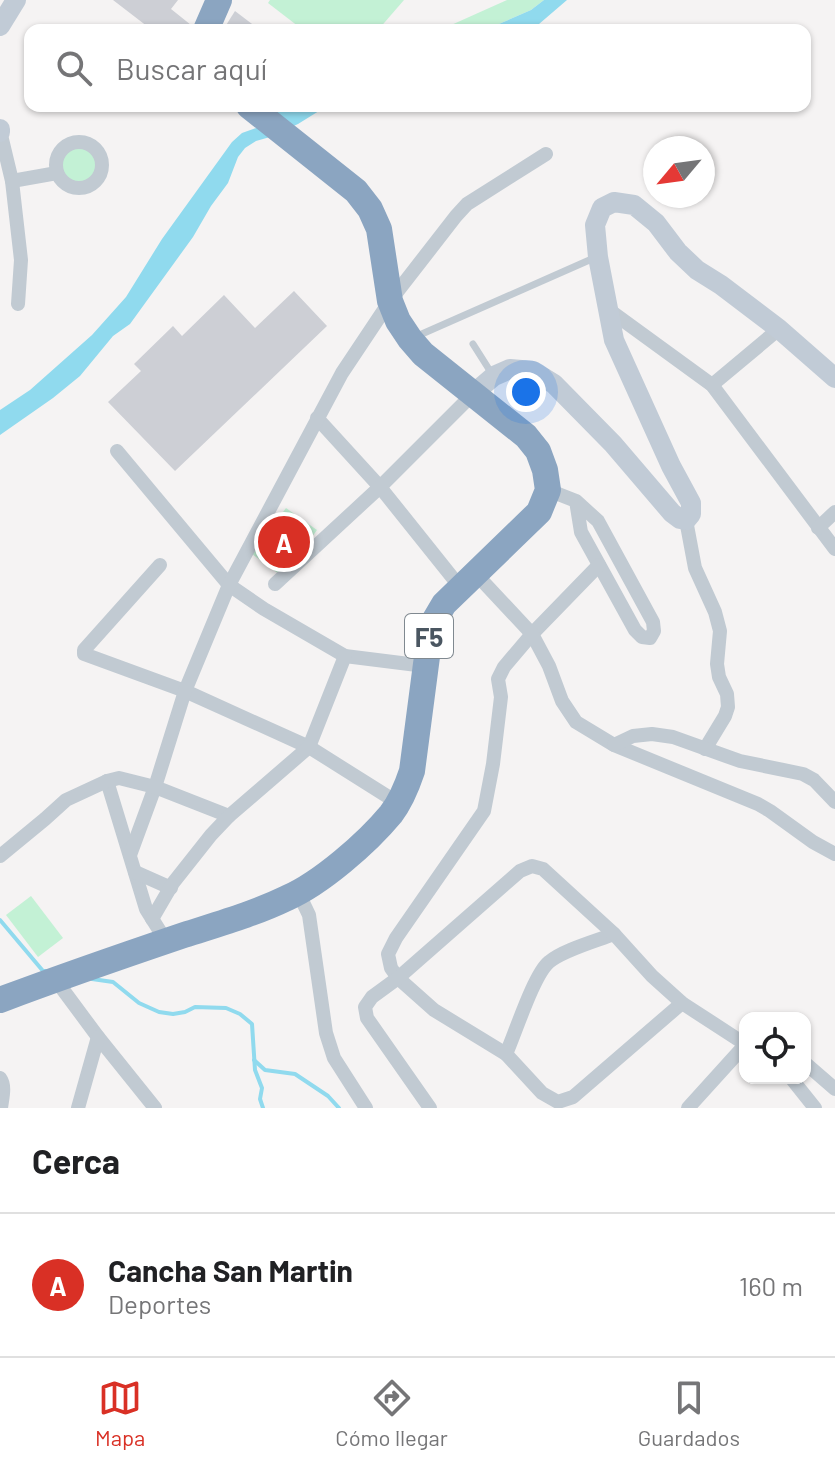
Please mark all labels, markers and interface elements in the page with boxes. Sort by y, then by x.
search box [24,24,811,112]
icon: search [52,46,96,90]
text: Buscar aquí [116,50,267,86]
north arrow [643,136,715,208]
your location [506,372,546,412]
pin: A [258,512,310,572]
road number: F5 [405,614,453,658]
map controls [739,1012,811,1084]
button: locate [739,1012,811,1084]
text: Cerca [32,1140,120,1181]
text: Cancha San Martin [108,1252,353,1288]
text: A [49,1270,67,1301]
text: 160 m [739,1270,803,1301]
text: Deportes [108,1288,211,1319]
tab: Mapa [95,1376,145,1450]
tab: Cómo llegar [335,1376,448,1450]
tab: Guardados [638,1376,740,1450]

